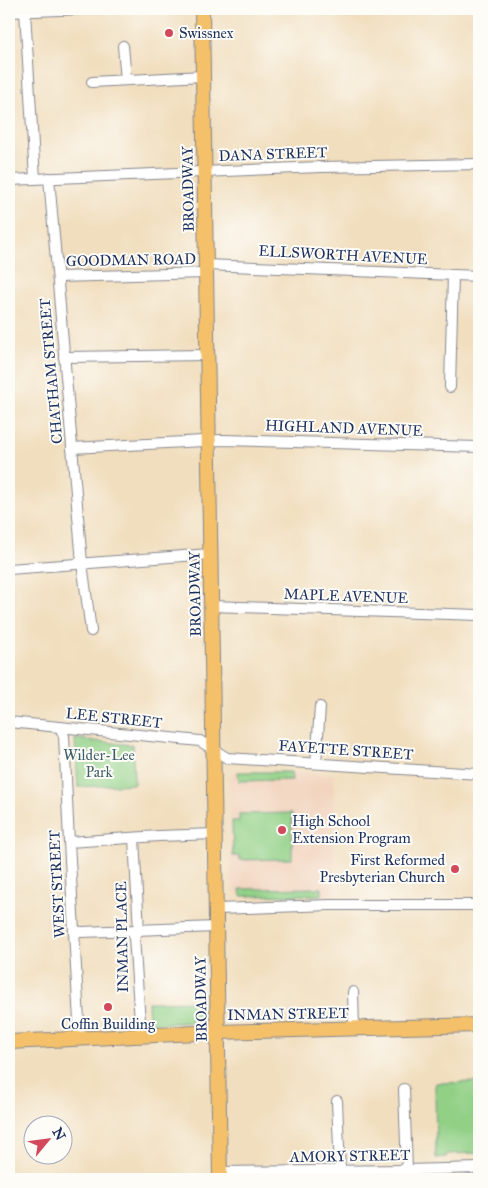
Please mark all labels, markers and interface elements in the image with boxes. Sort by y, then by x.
place label: Swissnex [179,24,234,42]
marker: Swissnex [163,27,175,39]
street label: DANA STREET [218,143,328,165]
street label: BROADWAY [178,145,198,232]
street label: ELLSWORTH AVENUE [258,242,428,268]
street label: GOODMAN ROAD [66,250,196,270]
street label: CHATHAM STREET [36,297,66,445]
street label: HIGHLAND AVENUE [265,416,424,440]
street label: BROADWAY [185,550,205,637]
street label: MAPLE AVENUE [283,585,409,607]
street label: LEE STREET [65,704,163,732]
street label: FAYETTE STREET [278,736,414,764]
park label: Wilder-Lee Park [63,746,135,781]
place label: High School Extension Program [292,812,411,847]
marker: High School Extension Program [276,824,288,836]
street label: WEST STREET [45,829,69,939]
place label: First Reformed Presbyterian Church [319,851,446,886]
marker: First Reformed Presbyterian Church [449,863,461,875]
street label: INMAN PLACE [112,881,132,993]
street label: BROADWAY [191,955,211,1042]
marker: Coffin Building [102,1001,114,1013]
street label: INMAN STREET [227,1004,349,1024]
place label: Coffin Building [61,1015,156,1033]
north arrow [22,1116,72,1166]
text: N [49,1125,69,1143]
street label: AMORY STREET [288,1146,411,1166]

